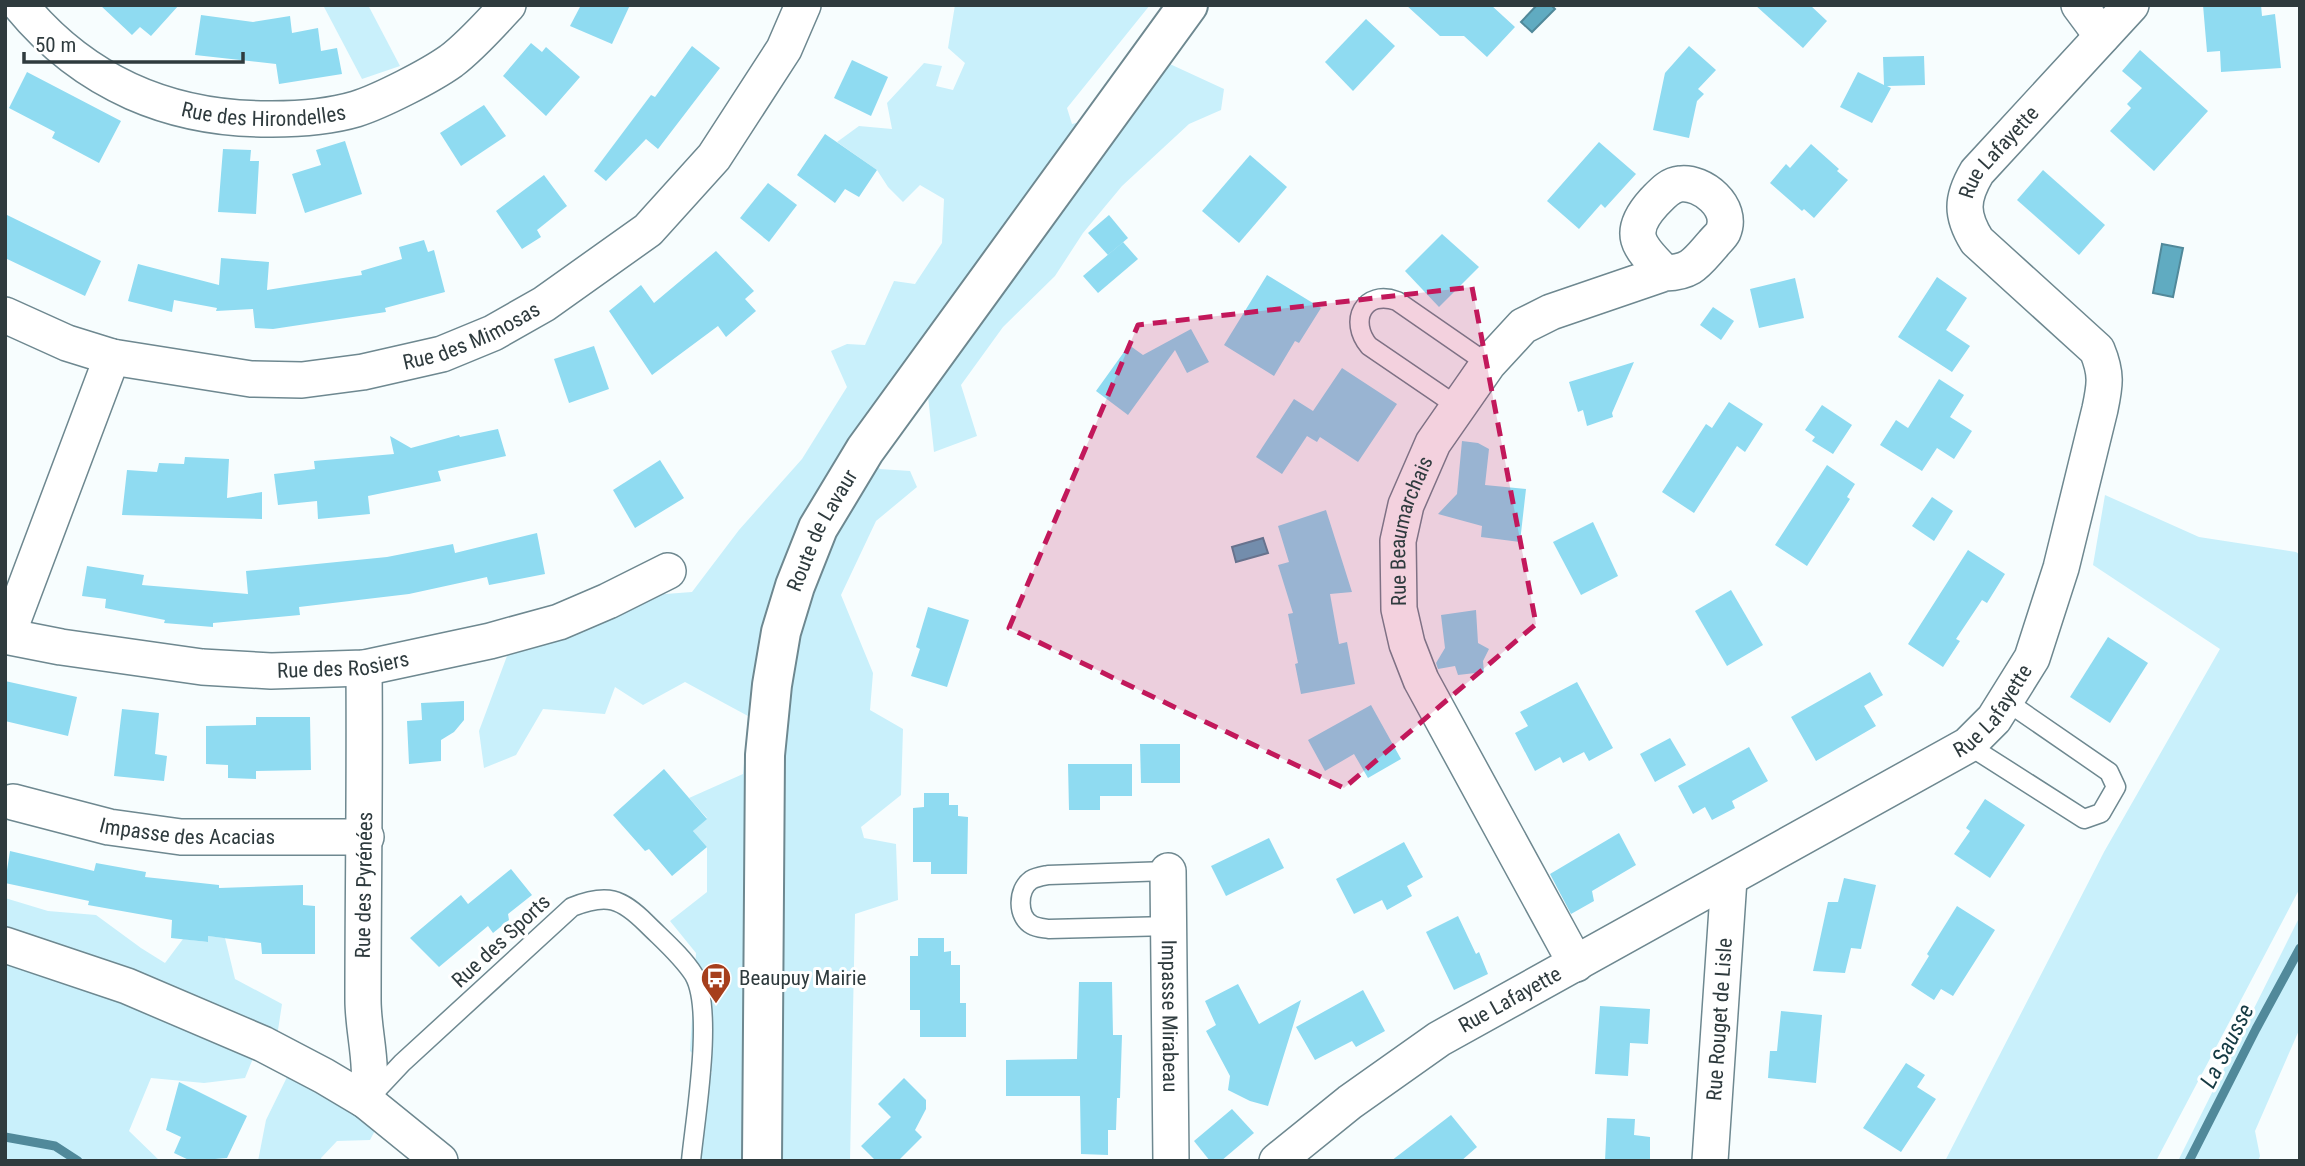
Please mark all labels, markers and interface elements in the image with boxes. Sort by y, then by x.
scale bar [24,21,243,65]
text: 50 m [35,33,76,57]
street label: Rue des Hirondelles [179,97,348,131]
street label: Rue Lafayette [1954,101,2044,201]
street label: Rue des Mimosas [400,297,544,375]
street label: Rue Beaumarchais [1386,453,1438,606]
street label: Route de Lavaur [782,465,862,595]
street label: Rue des Rosiers [277,647,411,683]
street label: Rue Lafayette [1949,660,2037,763]
street label: Rue des Pyrénées [351,811,377,959]
street label: Impasse des Acacias [97,813,275,849]
street label: Rue des Sports [447,890,555,992]
street label: Rue Rouget de Lisle [1702,937,1737,1102]
street label: Impasse Mirabeau [1157,940,1182,1092]
bus stop icon: Beaupuy Mairie [699,961,733,1005]
street label: Rue Lafayette [1455,962,1565,1038]
place label: Beaupuy Mairie [739,966,867,990]
water label: La Sausse [2194,1000,2260,1092]

